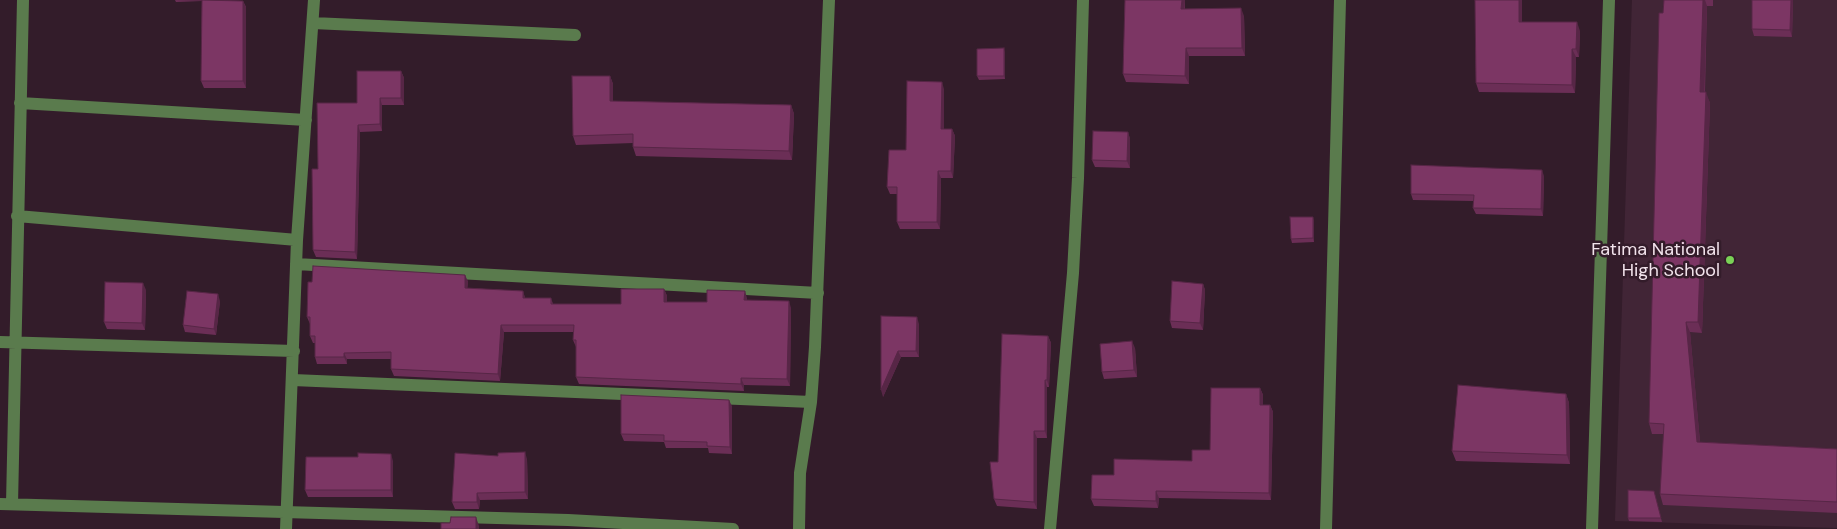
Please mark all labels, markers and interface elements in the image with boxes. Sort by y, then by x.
place label: Fatima National High School [1591,239,1720,282]
marker: Fatima National High School [1724,254,1736,266]

